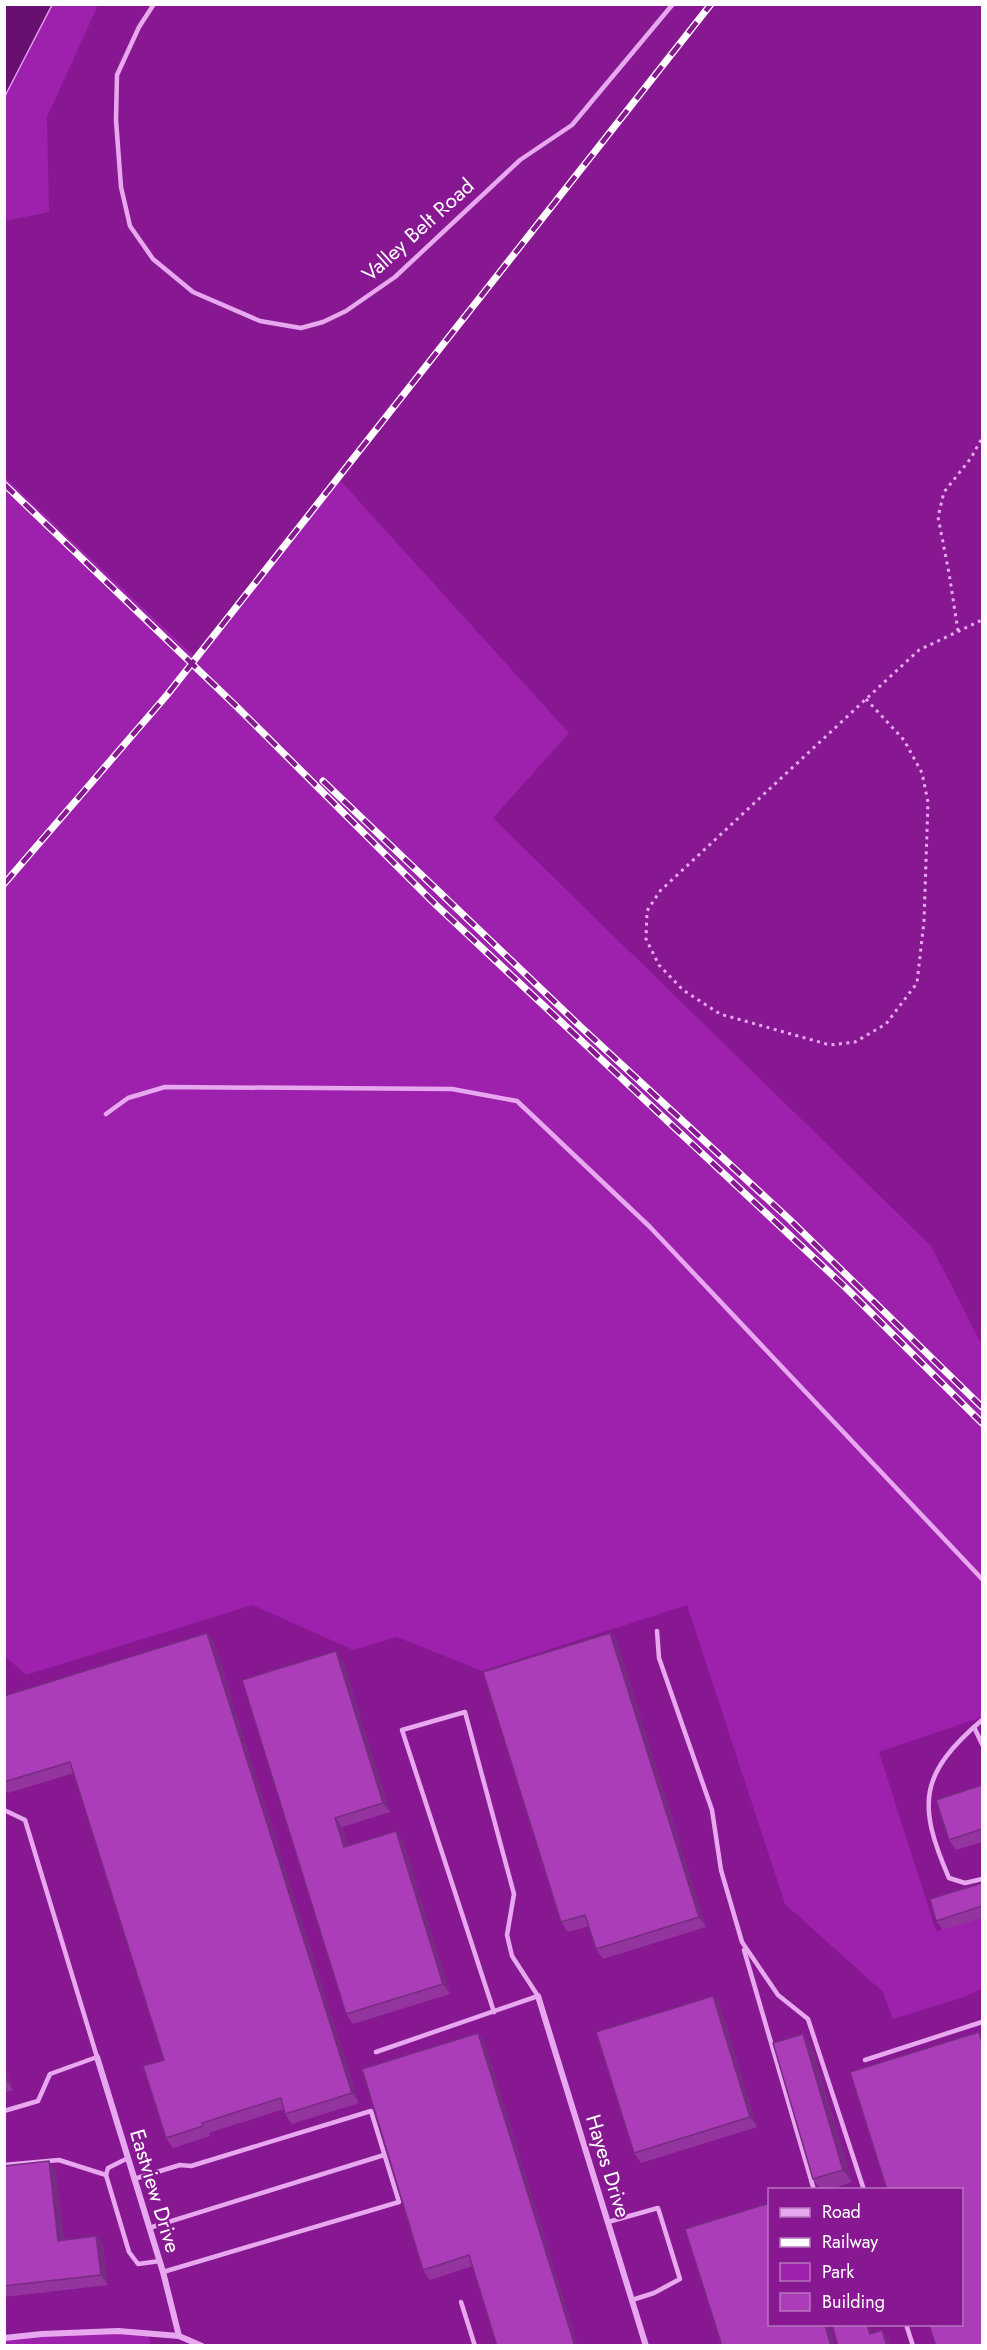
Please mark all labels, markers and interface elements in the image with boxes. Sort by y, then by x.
street label: Valley Belt Road [355,171,481,289]
street label: Hayes Drive [578,2111,638,2221]
street label: Eastview Drive [122,2126,188,2257]
legend [768,2188,963,2326]
text: Road [822,2199,861,2225]
text: Railway [822,2229,878,2255]
text: Park [822,2259,854,2285]
text: Building [822,2289,885,2315]

